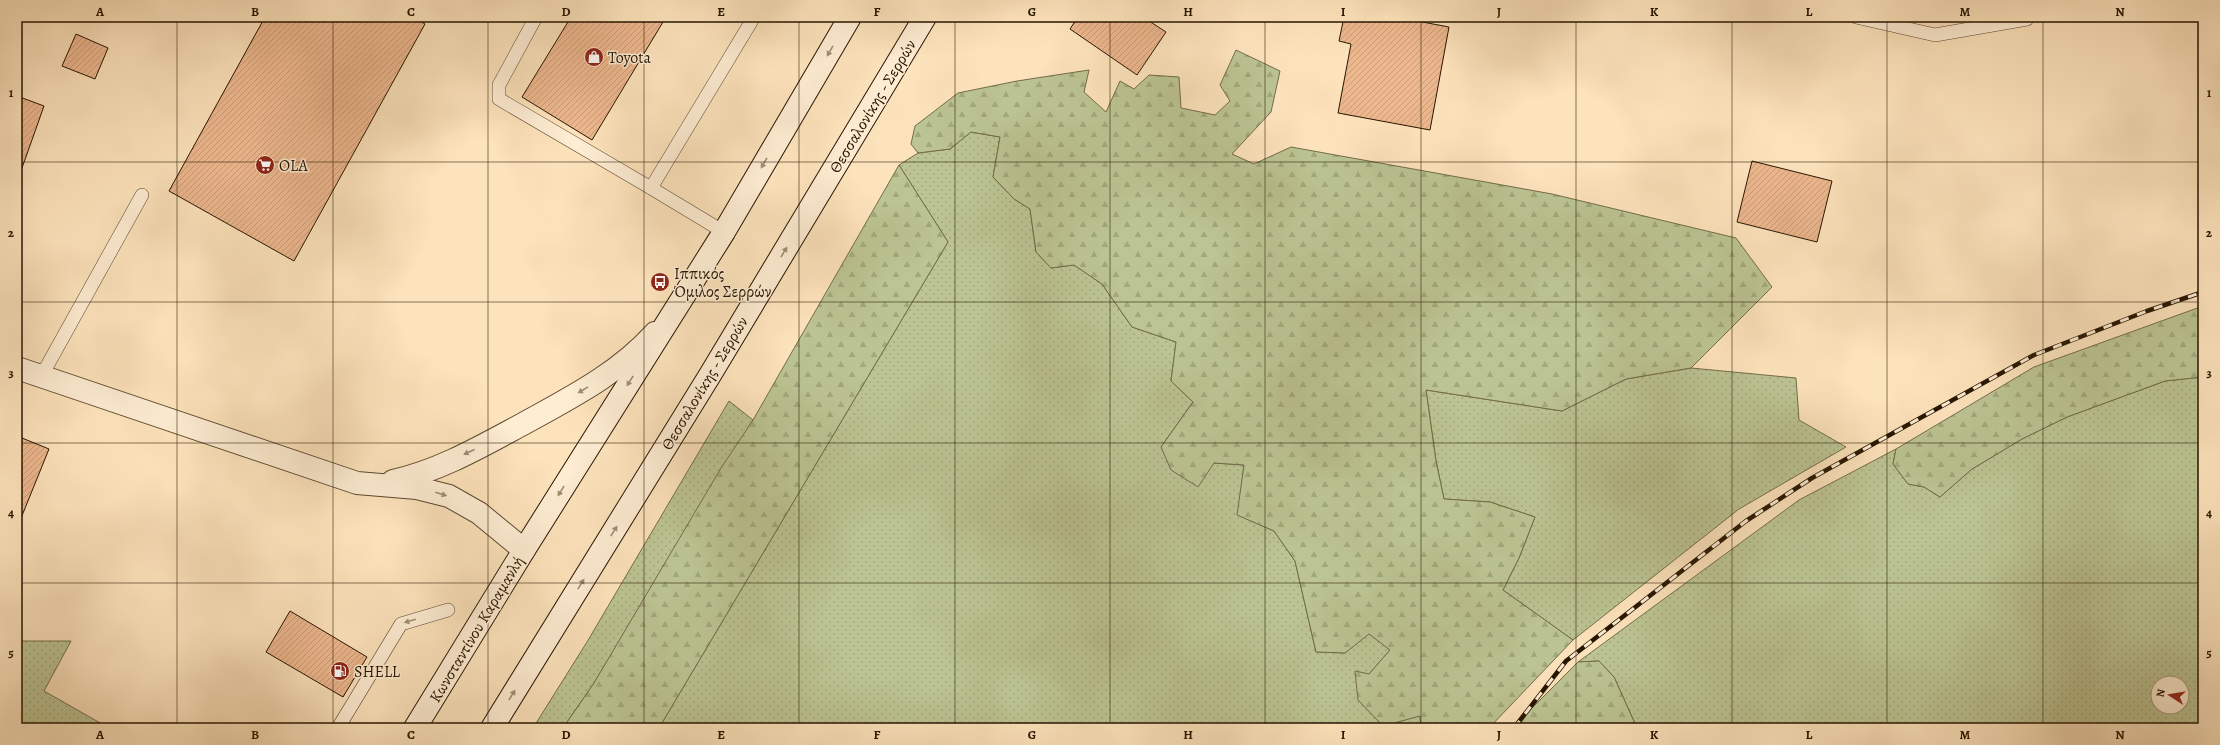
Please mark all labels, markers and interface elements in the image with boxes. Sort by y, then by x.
text: A [95,3,105,20]
text: B [251,3,259,20]
text: C [407,3,415,20]
text: D [561,3,571,20]
text: E [717,3,725,20]
text: F [874,3,881,20]
text: G [1028,3,1036,20]
text: H [1183,3,1193,20]
text: I [1341,3,1346,20]
text: J [1497,3,1501,20]
text: K [1650,3,1659,20]
text: L [1806,3,1813,20]
text: M [1960,3,1971,20]
text: N [2115,3,2125,20]
street label: Θεσσαλονίκης - Σερρών [824,35,922,177]
one-way arrow [827,45,834,57]
shop icon: Toyota [583,46,605,68]
place label: Toyota [608,47,652,69]
text: 1 [9,84,14,101]
text: 1 [2207,84,2212,101]
supermarket icon: OLA [254,154,276,176]
place label: OLA [279,155,309,177]
one-way arrow [761,157,768,169]
text: 2 [8,224,15,241]
text: 2 [2206,224,2213,241]
one-way arrow [780,246,787,258]
place label: Ιππικός Όμιλος Σερρών [673,263,772,303]
bus stop icon: Ιππικός Όμιλος Σερρών [649,271,671,293]
street label: Θεσσαλονίκης - Σερρών [656,312,754,454]
text: 3 [8,364,14,381]
text: 3 [2206,364,2212,381]
one-way arrow [627,375,634,387]
one-way arrow [577,387,589,394]
one-way arrow [463,449,475,455]
one-way arrow [557,486,565,496]
one-way arrow [435,491,447,497]
text: 4 [8,504,14,521]
text: 4 [2206,504,2212,521]
one-way arrow [610,525,617,537]
street label: Κωνσταντίνου Καραμανλή [424,552,529,707]
one-way arrow [577,579,585,589]
one-way arrow [404,618,416,624]
text: 5 [8,644,14,661]
text: 5 [2206,644,2212,661]
fuel station icon: SHELL [329,660,351,682]
place label: SHELL [354,661,401,683]
north arrow [2150,675,2190,715]
text: N [2153,688,2169,699]
one-way arrow [509,689,516,701]
text: A [95,726,105,743]
text: B [251,726,259,743]
text: C [407,726,415,743]
text: D [561,726,571,743]
text: E [717,726,725,743]
text: F [874,726,881,743]
text: G [1028,726,1036,743]
text: H [1183,726,1193,743]
text: I [1341,726,1346,743]
text: J [1497,726,1501,743]
text: K [1650,726,1659,743]
text: L [1806,726,1813,743]
text: M [1960,726,1971,743]
text: N [2115,726,2125,743]

